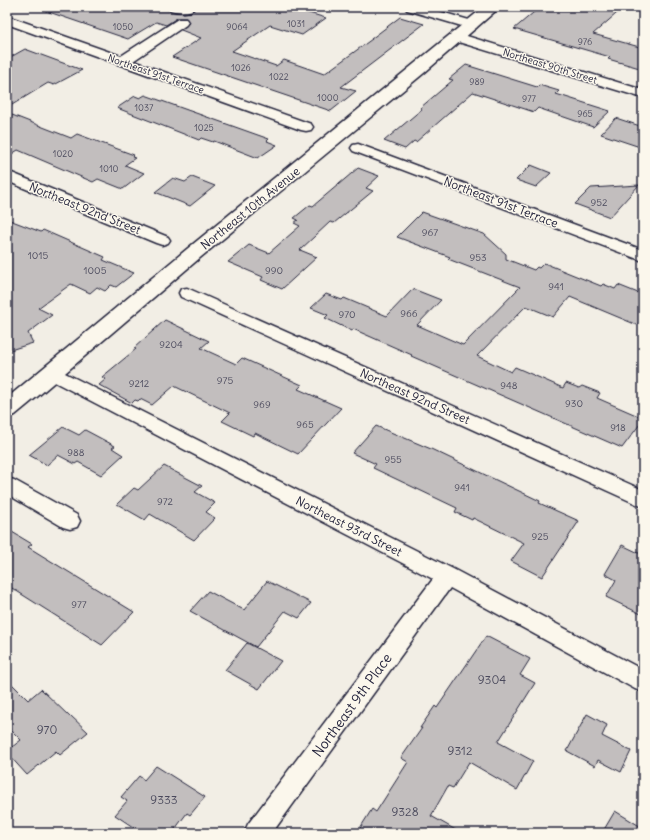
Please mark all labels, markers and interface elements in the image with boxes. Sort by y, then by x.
house number: 1031 [287,18,305,29]
house number: 1050 [113,21,133,32]
house number: 9064 [226,21,248,32]
house number: 976 [578,36,592,47]
street label: Northeast 90th Street [501,46,599,87]
street label: Northeast 91st Terrace [106,51,206,97]
house number: 1026 [231,62,251,73]
house number: 1022 [269,71,289,82]
house number: 989 [469,76,485,87]
house number: 1000 [317,92,339,103]
house number: 977 [522,93,537,104]
house number: 1037 [134,102,154,113]
house number: 965 [577,108,593,119]
house number: 1025 [194,122,214,133]
house number: 1020 [53,148,73,159]
house number: 1010 [100,163,119,174]
street label: Northeast 10th Avenue [197,163,303,253]
street label: Northeast 91st Terrace [442,173,560,231]
street label: Northeast 92nd Street [27,179,143,237]
house number: 952 [591,196,608,209]
house number: 967 [422,226,438,239]
house number: 1015 [28,249,48,262]
house number: 953 [469,251,487,264]
house number: 1005 [84,264,107,277]
house number: 990 [265,264,283,277]
house number: 941 [548,280,564,293]
house number: 966 [400,307,418,320]
house number: 970 [338,308,356,321]
house number: 9204 [159,338,183,351]
street label: Northeast 92nd Street [358,365,472,427]
house number: 975 [217,374,233,387]
house number: 9212 [129,377,150,390]
house number: 948 [500,379,518,392]
house number: 930 [565,397,583,410]
house number: 969 [253,398,271,411]
house number: 965 [296,418,314,431]
house number: 918 [610,421,626,434]
house number: 988 [67,446,85,459]
house number: 955 [384,453,402,466]
house number: 941 [454,481,470,494]
street label: Northeast 93rd Street [294,493,404,559]
house number: 972 [157,495,174,508]
house number: 925 [532,530,549,543]
house number: 977 [71,598,87,611]
street label: Northeast 9th Place [308,650,396,760]
house number: 9304 [478,672,506,687]
house number: 970 [37,722,57,737]
house number: 9312 [448,743,473,758]
house number: 9333 [150,792,178,807]
house number: 9328 [391,804,419,819]

